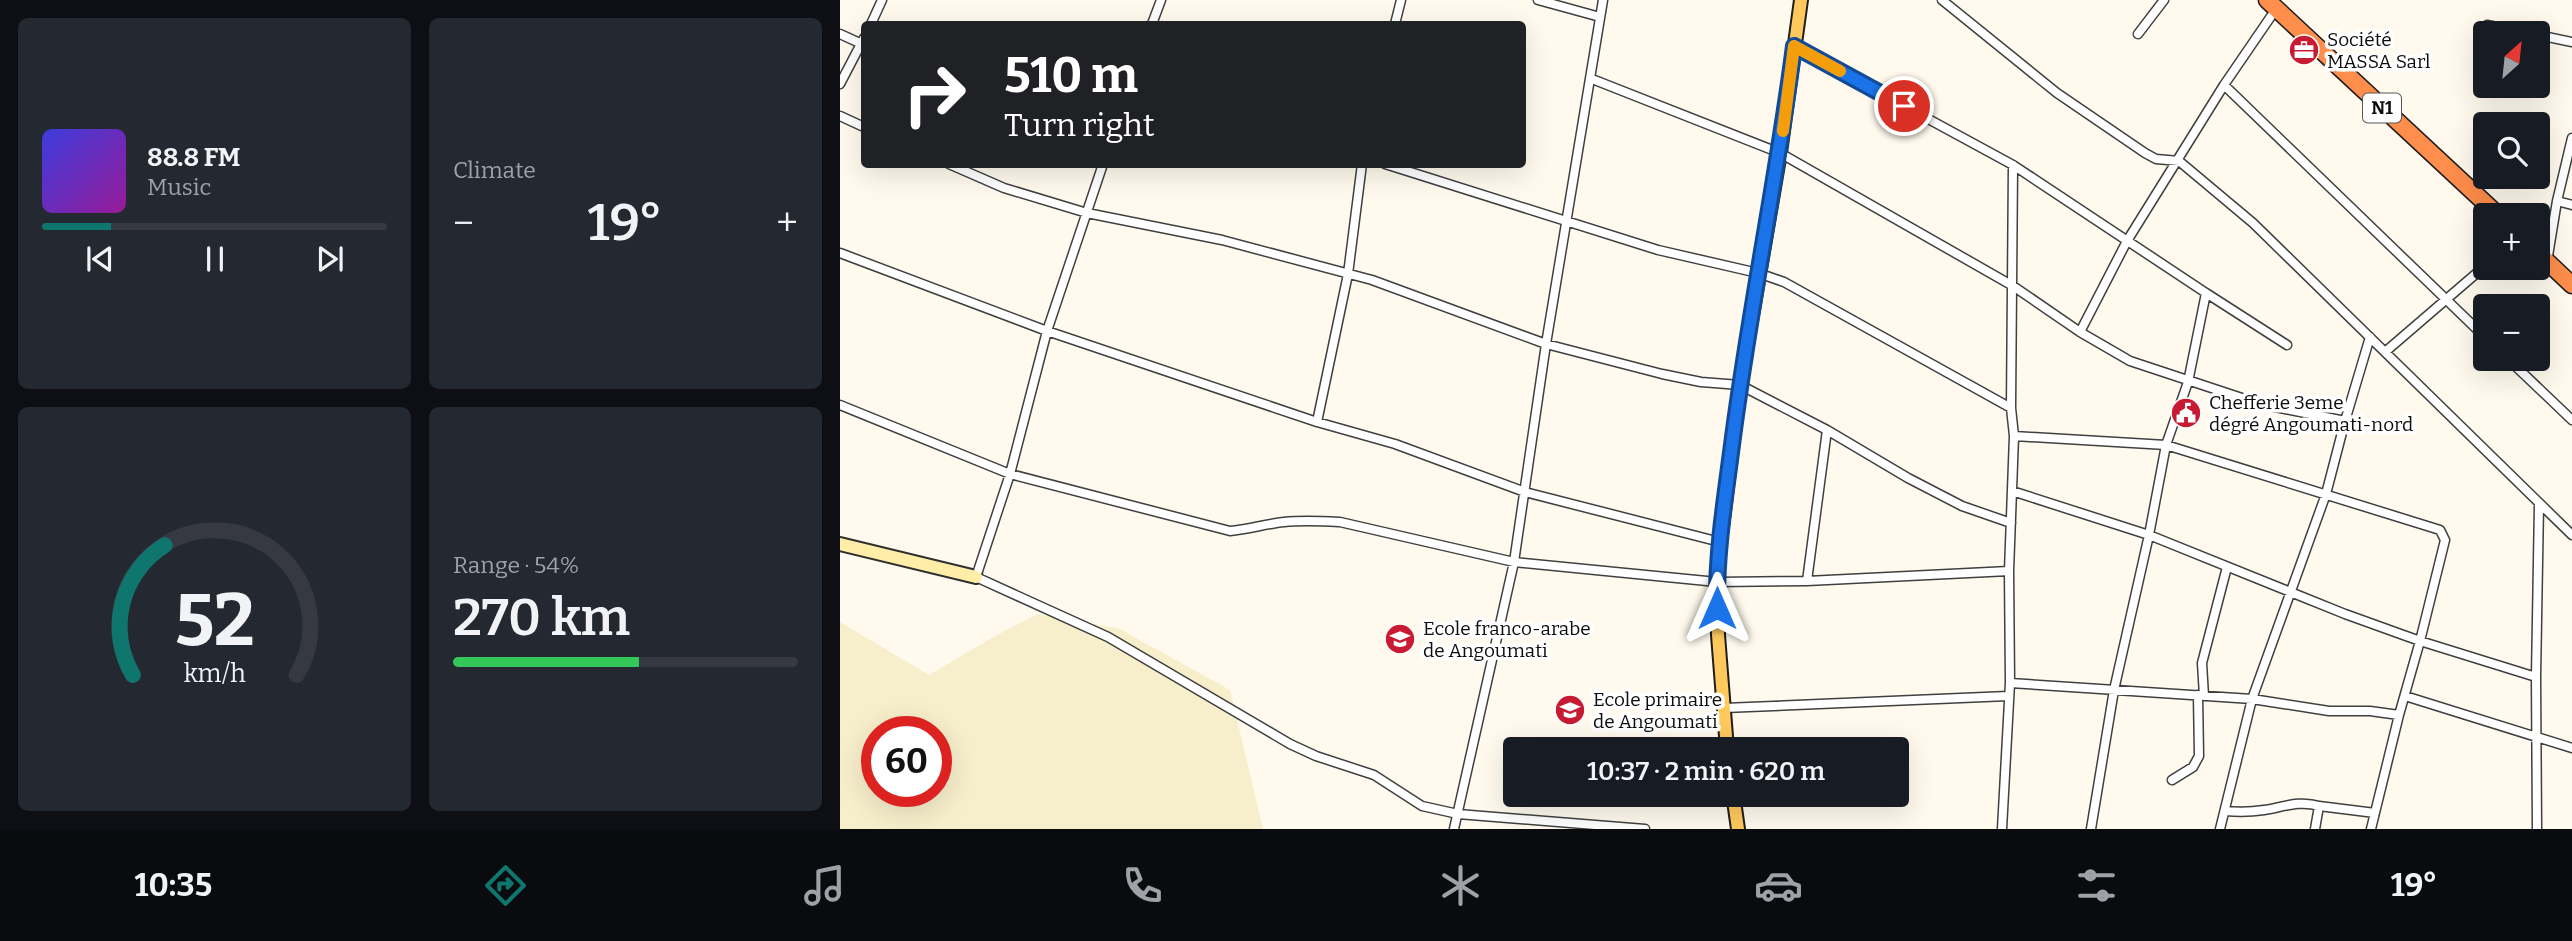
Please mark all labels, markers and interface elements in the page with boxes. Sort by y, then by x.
north arrow [2473,21,2550,98]
map controls [2473,21,2550,371]
place label: Société MASSA Sarl [2327,28,2431,73]
office icon: Société MASSA Sarl [2287,33,2321,67]
text: 510 m [1004,46,1138,105]
icon: right [889,49,980,140]
pin [1874,76,1934,136]
icon: arrive [1885,87,1923,125]
road number: N1 [2363,94,2401,122]
text: Turn right [1004,106,1155,144]
button: search [2473,112,2550,189]
text: 88.8 FM [147,142,241,173]
text: Climate [453,156,536,184]
text: Music [147,173,211,201]
text: 19° [588,191,663,254]
text: − [453,200,474,246]
text: + [776,200,798,246]
button: + [2473,203,2550,280]
icon: previous [81,240,119,278]
icon: pause [196,240,234,278]
icon: next [311,240,349,278]
button: − [2473,294,2550,371]
place label: Chefferie 3eme dégré Angoumati-nord [2209,391,2413,436]
public building icon: Chefferie 3eme dégré Angoumati-nord [2169,396,2203,430]
text: Range · 54% [453,551,579,579]
position arrow [1680,571,1754,645]
text: 52 [175,577,254,664]
text: 270 km [453,586,630,649]
place label: Ecole franco-arabe de Angoumati [1423,617,1591,662]
school or university icon: Ecole franco-arabe de Angoumati [1383,622,1417,656]
text: km/h [184,659,246,689]
place label: Ecole primaire de Angoumati [1593,688,1722,733]
school or university icon: Ecole primaire de Angoumati [1553,693,1587,727]
speed limit sign: 60 [861,716,952,807]
text: 10:37 · 2 min · 620 m [1587,756,1825,787]
icon: directions [481,861,530,910]
icon: music [800,861,849,910]
icon: phone [1118,861,1167,910]
icon: climate [1436,861,1485,910]
icon: car [1754,861,1803,910]
icon: filters [2072,861,2121,910]
text: 10:35 [135,866,212,904]
text: 19° [2391,866,2437,904]

